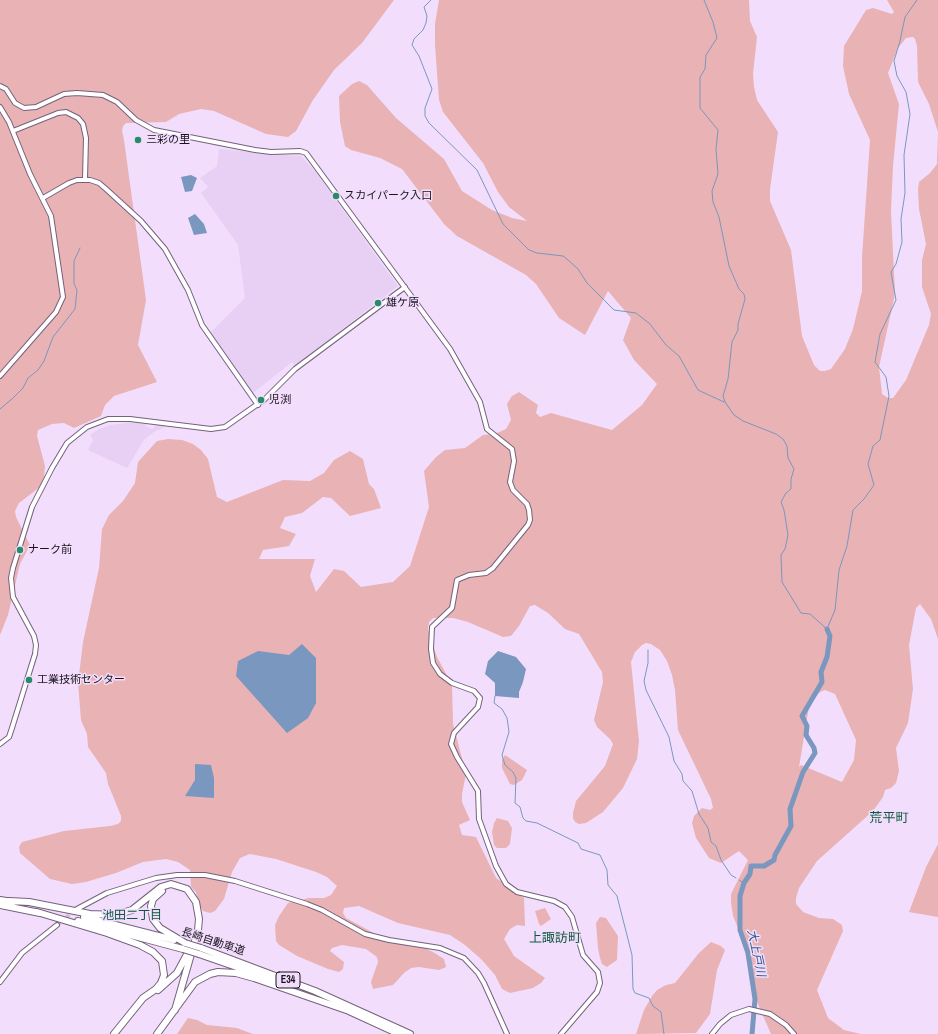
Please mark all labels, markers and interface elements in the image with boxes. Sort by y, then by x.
place label: 三彩の里 [146,133,190,147]
marker: 三彩の里 [133,135,143,145]
place label: スカイパーク入口 [344,189,432,203]
marker: スカイパーク入口 [331,191,341,201]
place label: 雄ケ原 [386,296,419,310]
marker: 雄ケ原 [373,298,383,308]
place label: 児渕 [269,393,291,407]
marker: 児渕 [256,395,266,405]
place label: ナーク前 [28,543,72,557]
marker: ナーク前 [15,545,25,555]
place label: 工業技術センター [37,673,125,687]
marker: 工業技術センター [24,675,34,685]
district label: 荒平町 [870,811,908,827]
district label: 池田二丁目 [102,909,162,923]
street label: 長崎自動車道 [180,926,246,958]
water label: 大上戸川 [744,928,768,978]
district label: 上諏訪町 [529,931,581,947]
road number: E34 [276,972,300,988]

